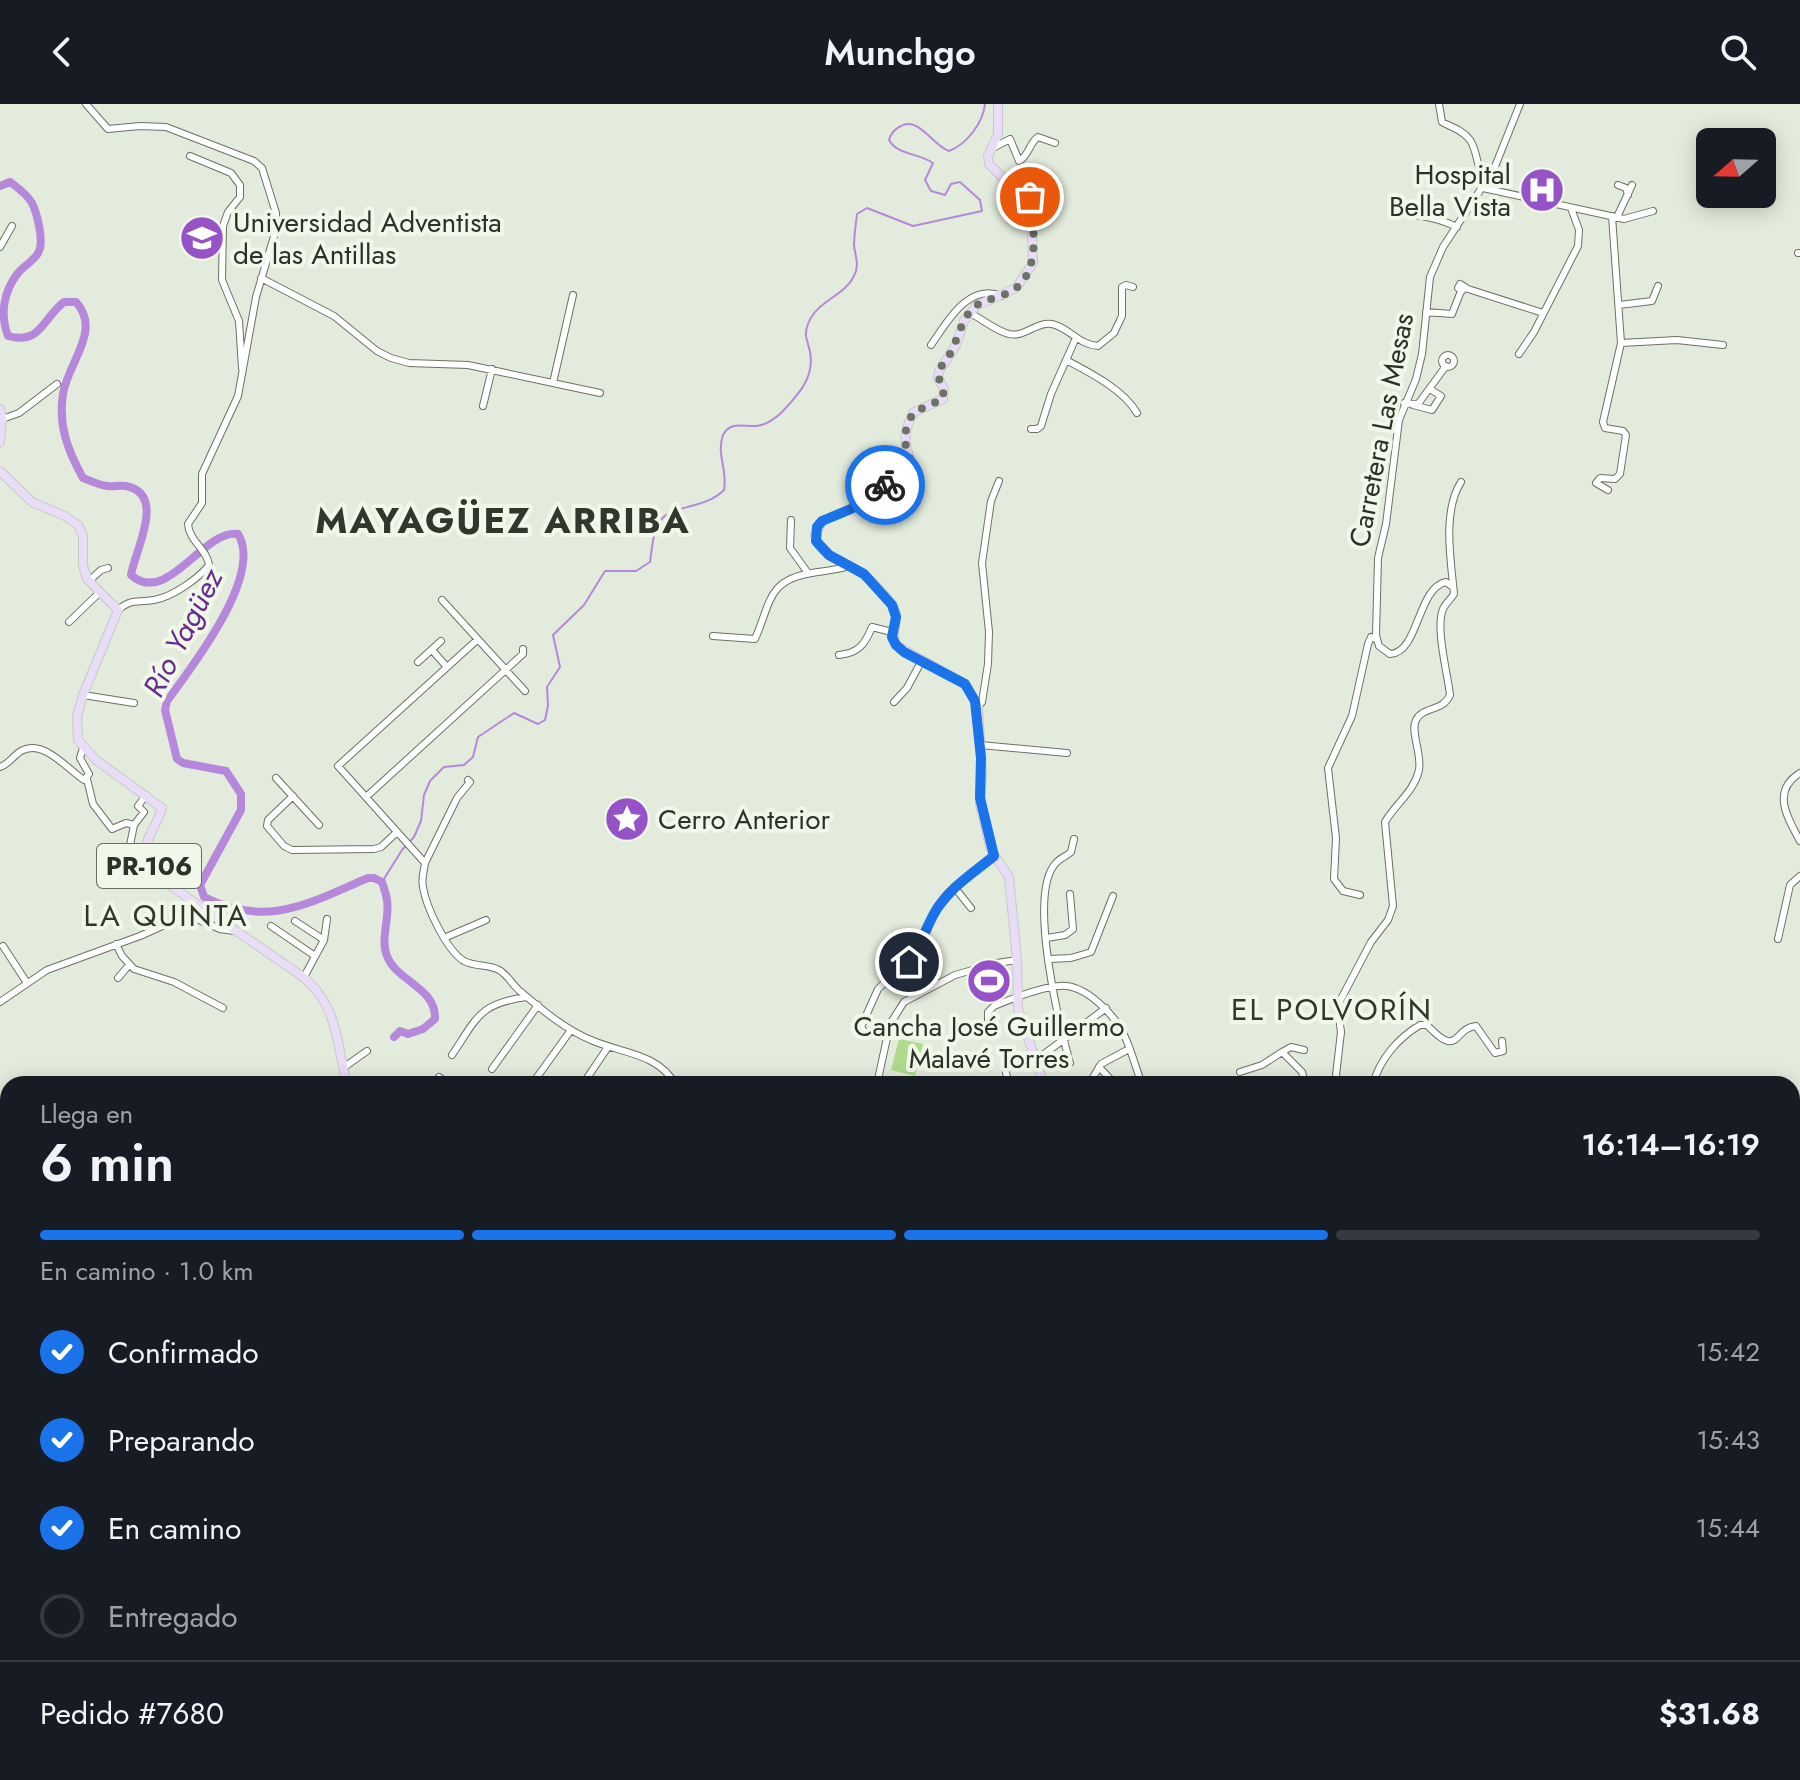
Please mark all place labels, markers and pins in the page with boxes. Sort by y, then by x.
place label: Hospital Bella Vista [1389,154,1511,227]
pin [996,163,1064,231]
hospital icon: Hospital Bella Vista [1518,166,1566,214]
place label: Universidad Adventista de las Antillas [233,202,502,275]
school or university icon: Universidad Adventista de las Antillas [178,214,226,262]
place icon: Cerro Anterior [603,795,651,843]
place label: Cerro Anterior [658,799,831,840]
pin [875,928,943,996]
sports icon: Cancha José Guillermo Malavé Torres [965,957,1013,1005]
place label: Cancha José Guillermo Malavé Torres [853,1006,1125,1079]

